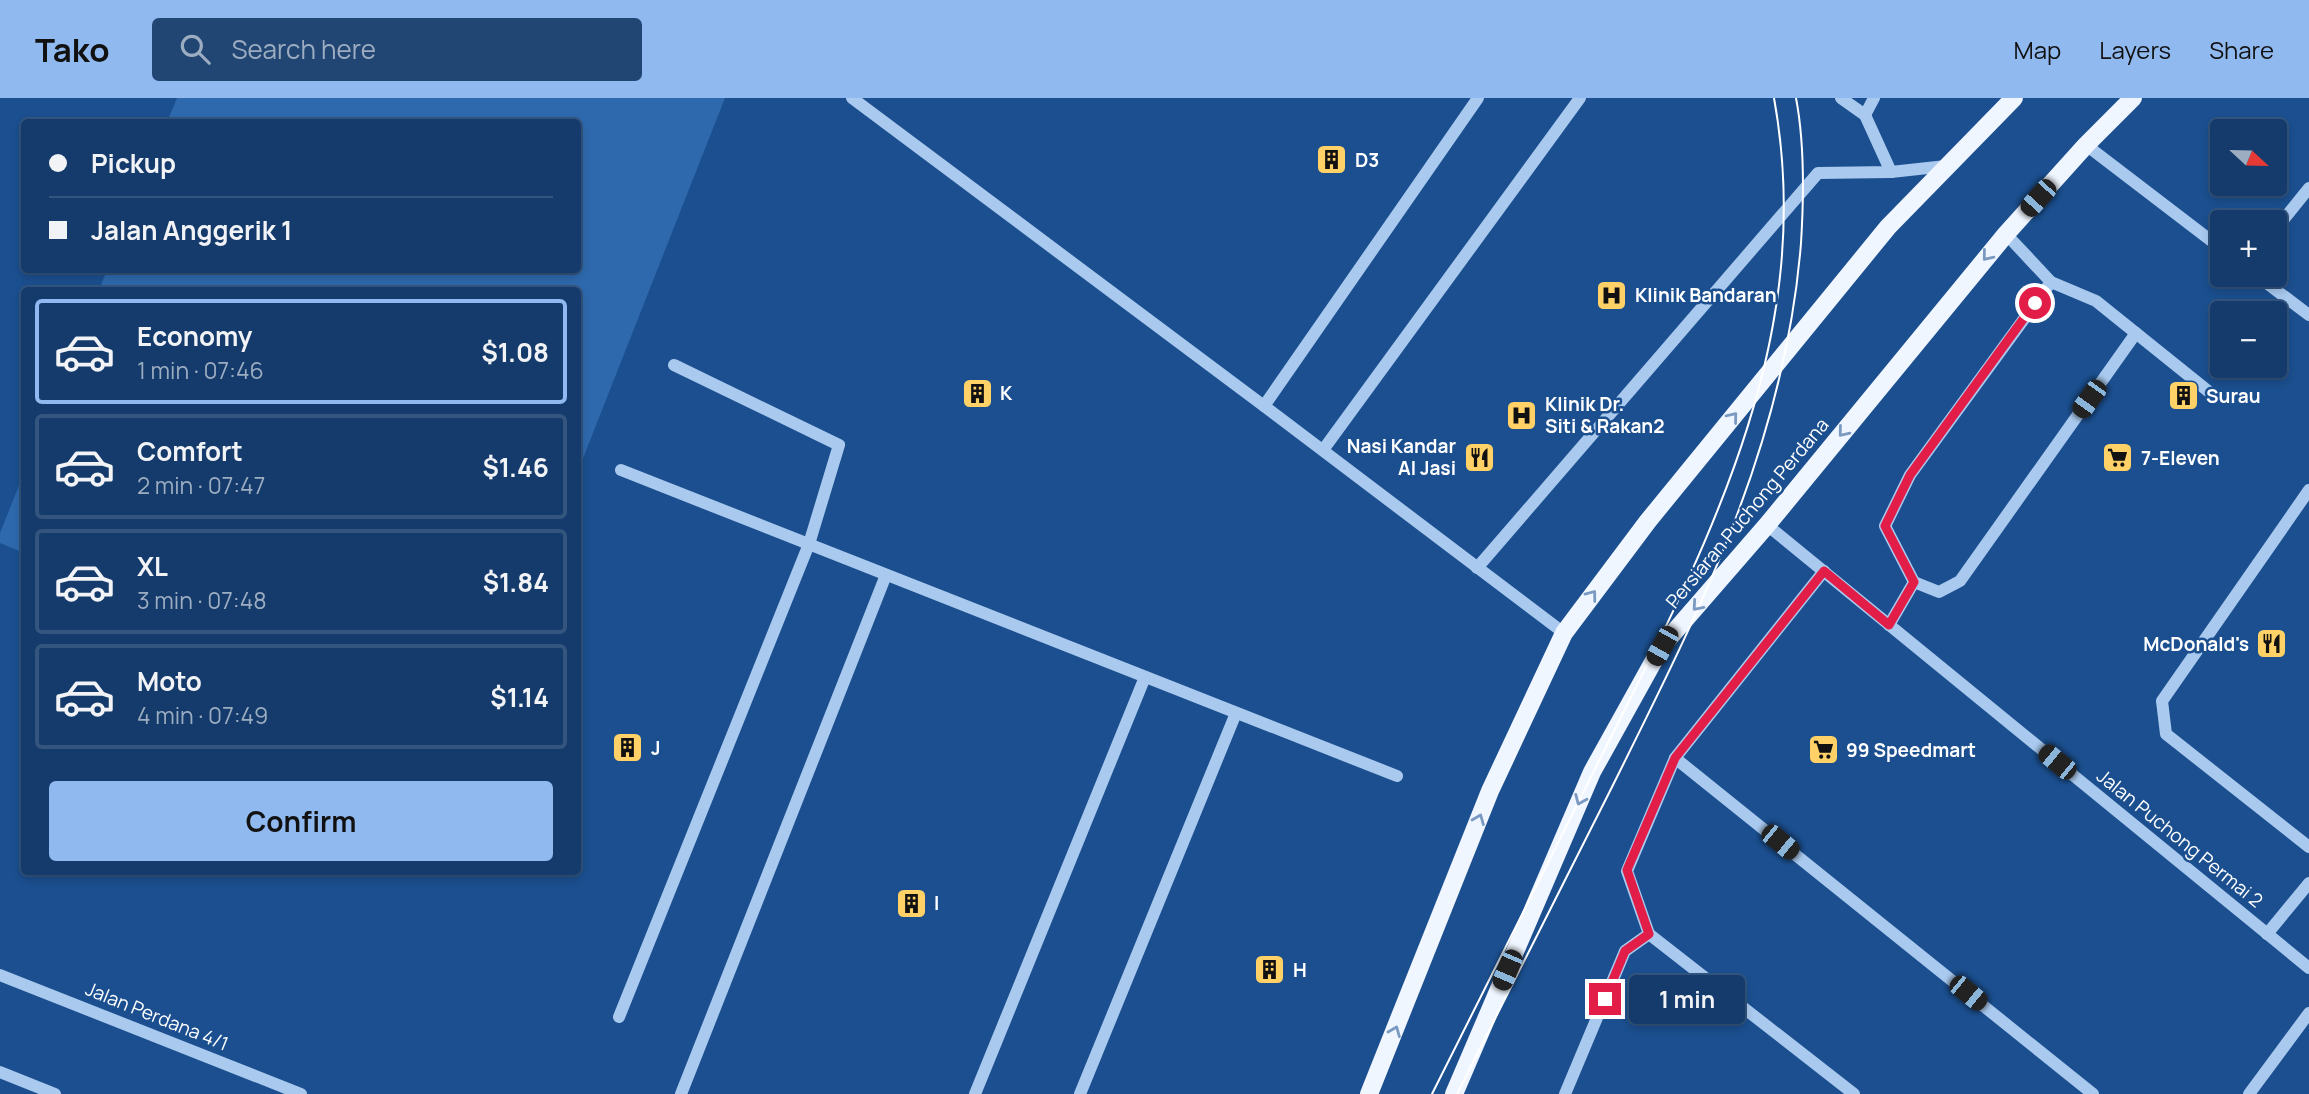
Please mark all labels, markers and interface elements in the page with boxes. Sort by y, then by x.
search box [152,18,642,81]
text: Tako [35,27,110,72]
icon: search [176,30,214,68]
text: Search here [232,31,376,67]
text: Map [2014,33,2061,66]
text: Layers [2099,33,2171,66]
text: Share [2209,33,2274,66]
north arrow [2210,119,2287,196]
map controls [2210,119,2287,378]
building icon: D3 [1315,143,1349,177]
text: Pickup [91,145,176,181]
place label: D3 [1355,147,1379,173]
car [2017,175,2060,221]
button: + [2210,210,2287,287]
text: Jalan Anggerik 1 [91,212,292,248]
one-way arrow [1983,249,1996,261]
hospital icon: Klinik Bandaran [1595,278,1629,312]
place label: Klinik Bandaran [1635,282,1777,308]
route start [2019,287,2051,319]
button: − [2210,301,2287,378]
text: Economy [137,318,252,354]
icon: car [53,320,116,383]
text: $1.08 [481,334,549,370]
text: 1 min · 07:46 [137,354,264,386]
building icon: K [960,376,994,410]
car [2069,376,2110,422]
building icon: Surau [2166,379,2200,413]
place label: K [1000,380,1013,406]
place label: Surau [2206,383,2261,409]
place label: Klinik Dr. Siti & Rakan2 [1545,391,1665,439]
hospital icon: Klinik Dr. Siti & Rakan2 [1505,398,1539,432]
street label: Persiaran Puchong Perdana [1660,412,1834,614]
one-way arrow [1725,412,1737,425]
one-way arrow [1839,424,1851,437]
text: Comfort [137,433,243,469]
place label: Nasi Kandar Al Jasi [1347,433,1456,481]
icon: car [53,435,116,498]
restaurant icon: Nasi Kandar Al Jasi [1462,440,1496,474]
supermarket icon: 7-Eleven [2101,441,2135,475]
place label: 7-Eleven [2141,445,2220,471]
text: $1.46 [482,449,549,485]
text: 2 min · 07:47 [137,469,265,501]
text: XL [137,548,168,584]
icon: car [53,550,116,613]
text: $1.84 [483,564,549,600]
text: 3 min · 07:48 [137,584,267,616]
one-way arrow [1584,590,1596,603]
one-way arrow [1693,598,1705,611]
car [1643,623,1682,669]
restaurant icon: McDonald's [2255,627,2289,661]
place label: McDonald's [2143,631,2249,657]
text: Moto [137,663,202,699]
icon: car [53,665,116,728]
text: $1.14 [490,679,549,715]
text: 4 min · 07:49 [137,699,268,731]
building icon: J [611,731,645,765]
supermarket icon: 99 Speedmart [1806,733,1840,767]
place label: J [651,735,661,761]
place label: 99 Speedmart [1846,737,1976,763]
car [2035,741,2080,783]
street label: Jalan Puchong Permai 2 [2092,763,2268,913]
button: Confirm [49,781,553,861]
one-way arrow [1574,793,1588,805]
one-way arrow [1471,814,1485,826]
car [1758,821,1803,863]
building icon: I [894,886,928,920]
place label: I [934,890,939,916]
car [1490,947,1525,993]
building icon: H [1253,953,1287,987]
place label: H [1293,957,1307,983]
car [1946,972,1991,1014]
callout: 1 min [1630,974,1745,1024]
street label: Jalan Perdana 4/1 [82,975,232,1057]
route end [1589,983,1621,1015]
text: 1 min [1659,983,1715,1015]
one-way arrow [1386,1025,1400,1037]

